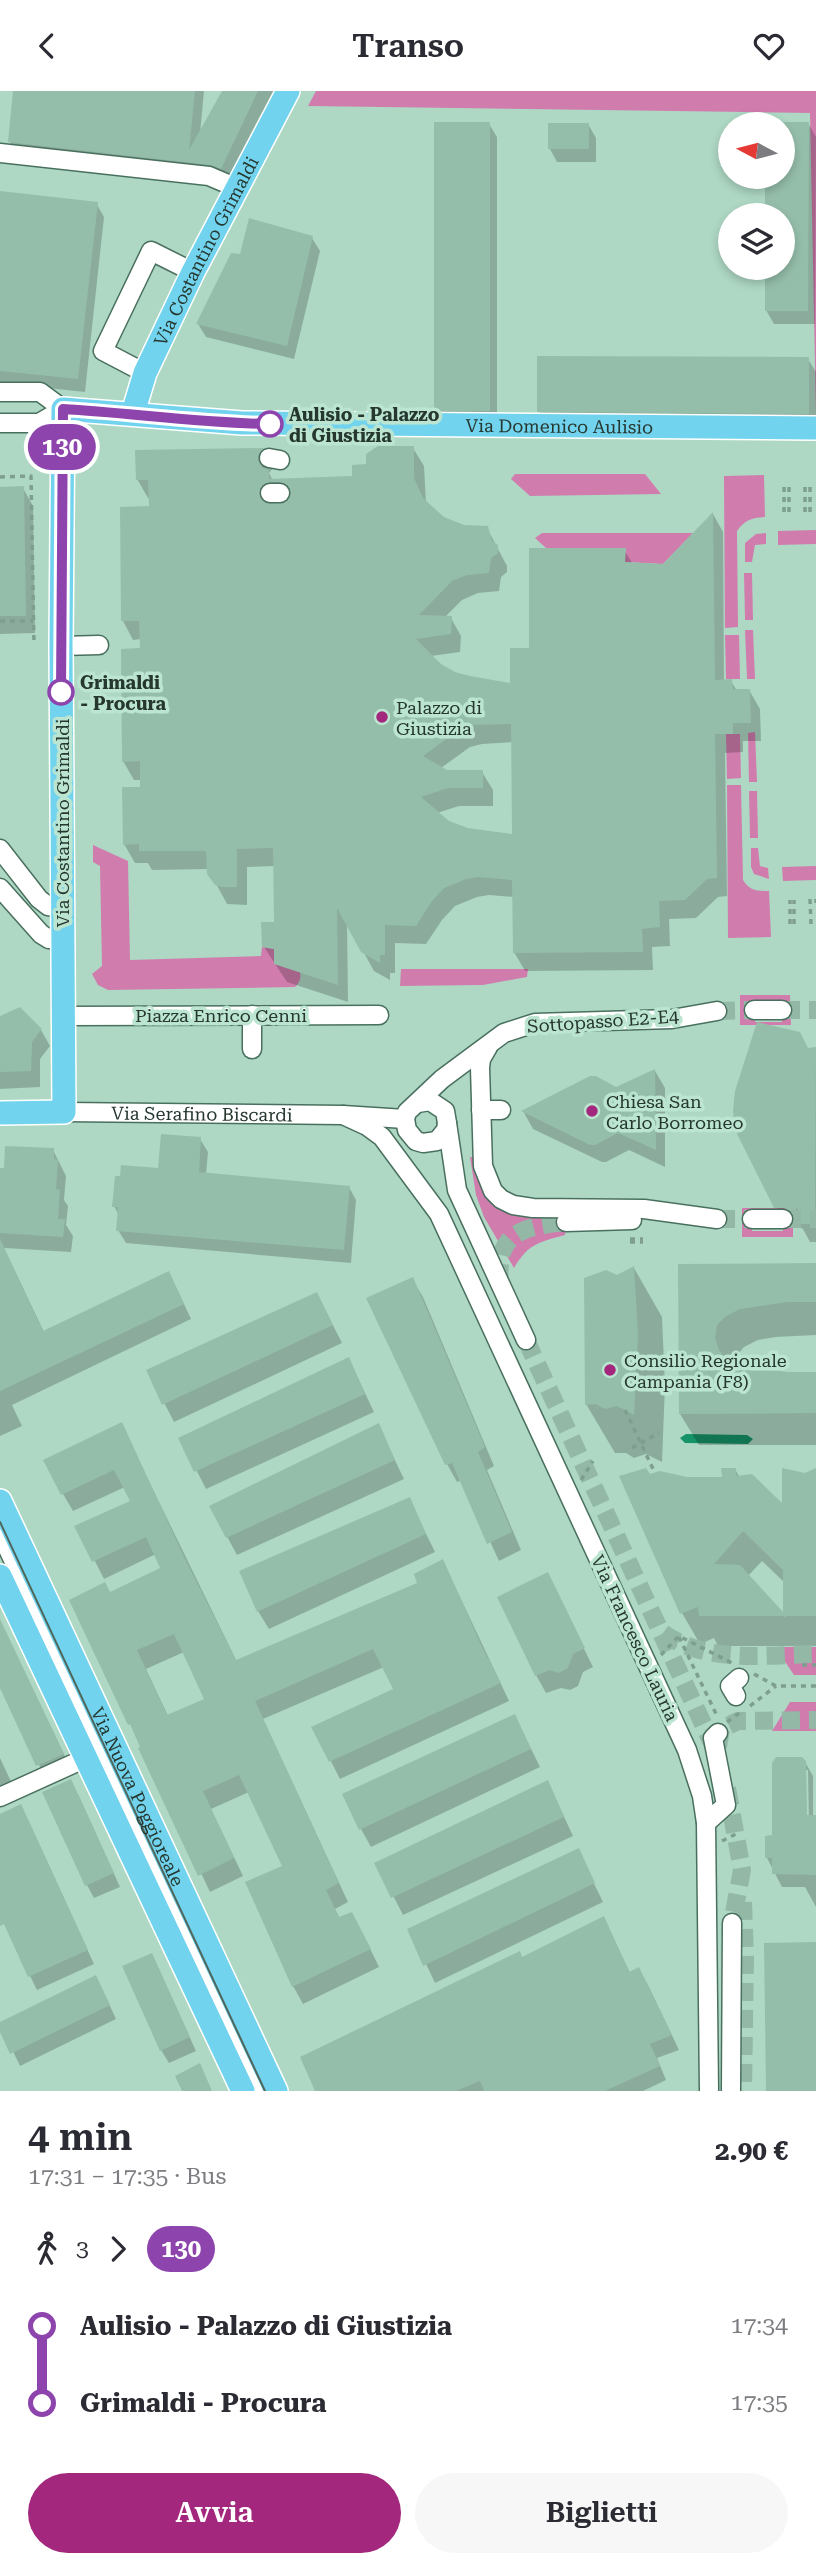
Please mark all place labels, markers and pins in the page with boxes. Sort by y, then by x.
place label: Aulisio - Palazzo di Giustizia [289,404,440,446]
marker: Aulisio - Palazzo di Giustizia [257,411,283,437]
place label: Grimaldi - Procura [80,672,167,714]
marker: Grimaldi - Procura [48,679,74,705]
place label: Palazzo di Giustizia [396,697,482,739]
marker: Palazzo di Giustizia [374,709,390,725]
place label: Chiesa San Carlo Borromeo [606,1091,744,1133]
marker: Chiesa San Carlo Borromeo [584,1103,600,1119]
place label: Consilio Regionale Campania (F8) [624,1350,787,1392]
marker: Consilio Regionale Campania (F8) [602,1362,618,1378]

